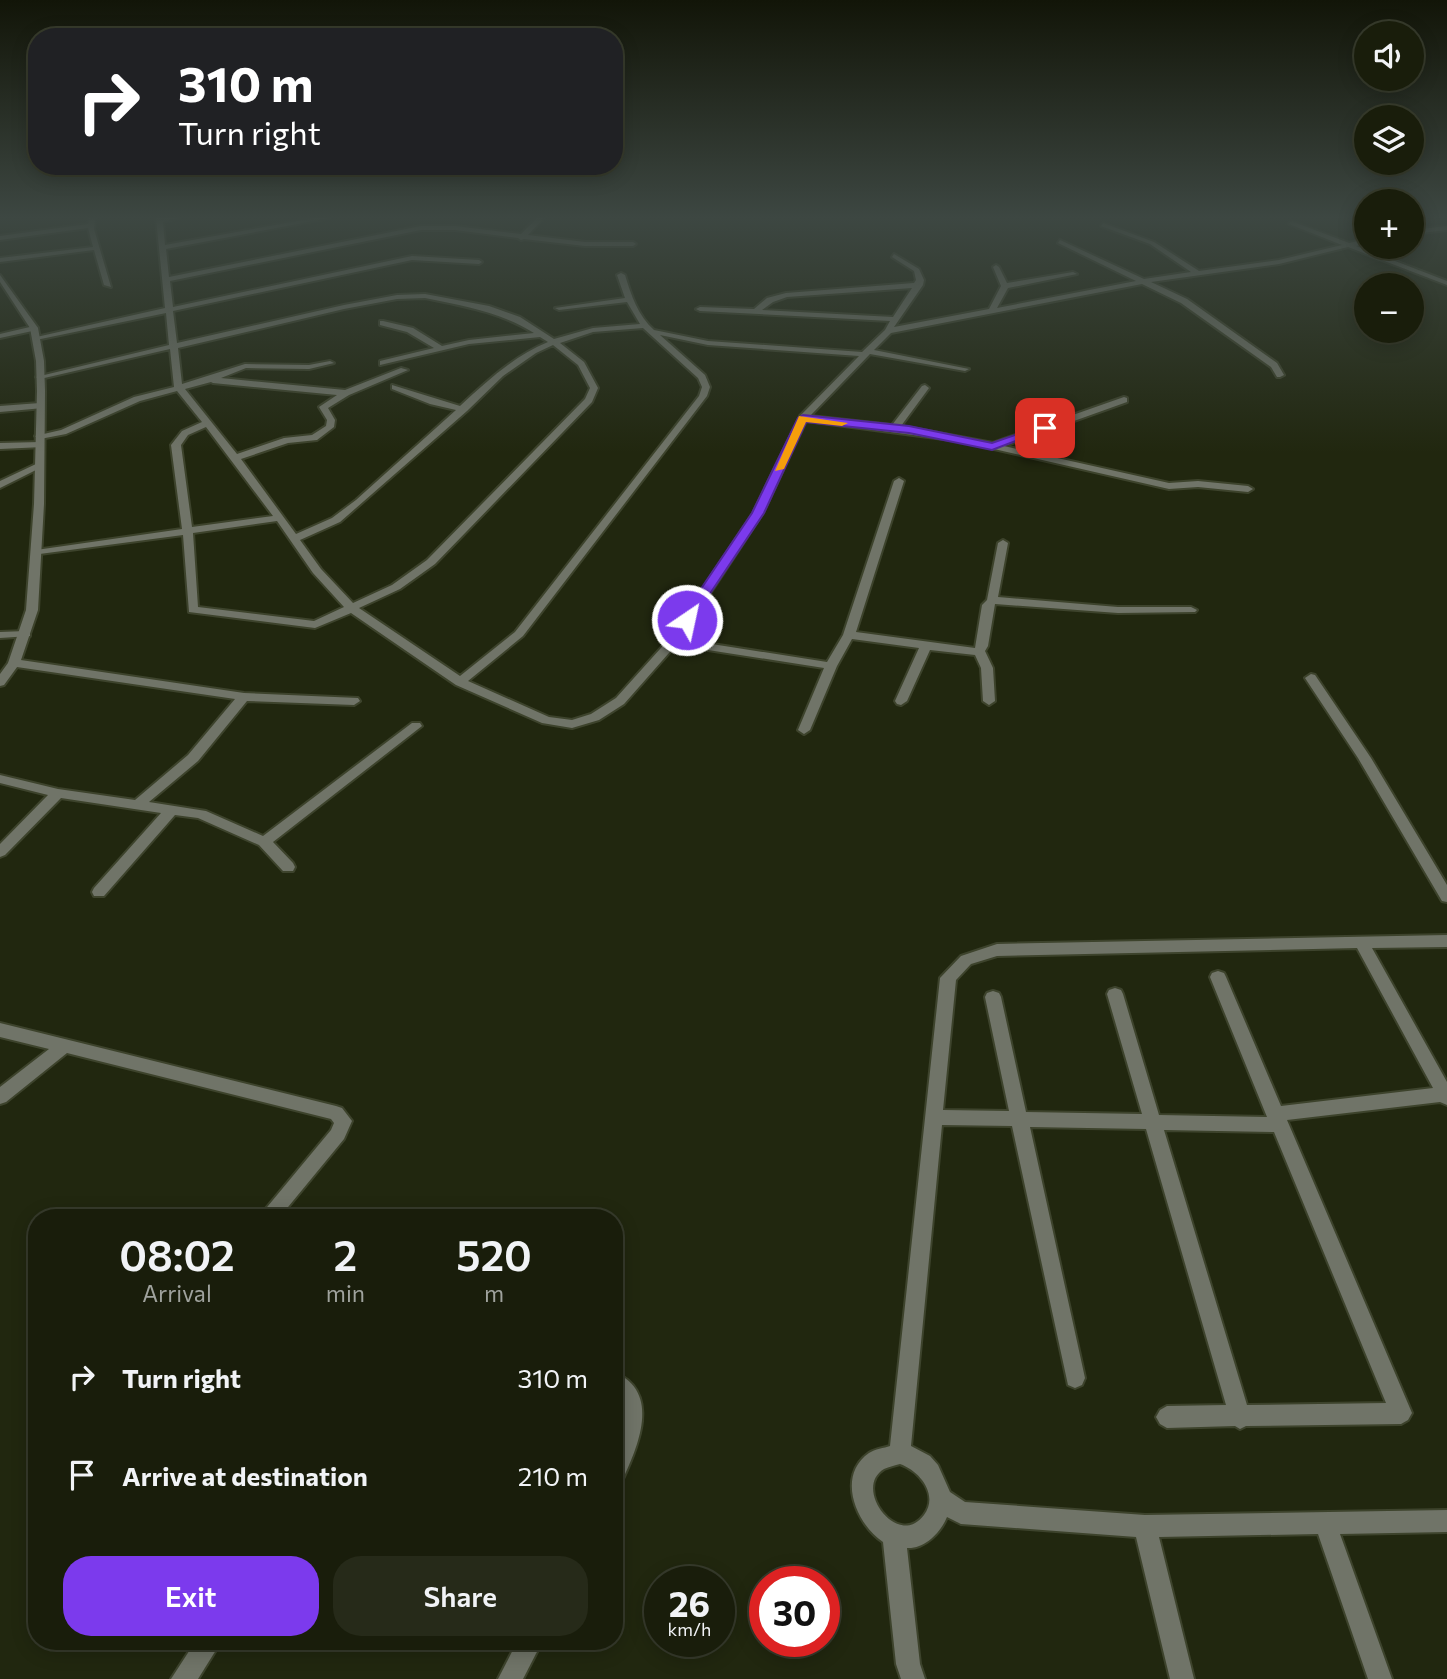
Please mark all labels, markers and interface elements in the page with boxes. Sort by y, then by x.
map controls [1354,21,1424,343]
button: sound [1354,21,1424,91]
text: 310 m [178,52,313,112]
icon: right [63,56,154,147]
button: layers [1354,105,1424,175]
text: Turn right [178,112,321,152]
button: + [1354,189,1424,259]
button: − [1354,273,1424,343]
pin [1015,398,1075,458]
icon: arrive [1026,409,1064,447]
position arrow [650,583,724,657]
text: 08:02 [119,1228,235,1280]
text: 2 [334,1228,357,1280]
text: 520 [456,1228,532,1280]
text: Arrival [142,1279,212,1307]
text: min [326,1279,365,1307]
text: m [484,1279,504,1307]
icon: right [63,1358,101,1396]
text: Turn right [122,1362,241,1393]
text: 310 m [517,1362,588,1393]
icon: arrive [63,1456,101,1494]
text: Arrive at destination [122,1460,368,1491]
text: 210 m [518,1460,588,1491]
button: Exit [63,1556,319,1636]
button: Share [333,1556,588,1636]
speed limit sign: 30 [749,1566,840,1657]
text: 26 [669,1581,710,1624]
text: km/h [668,1618,711,1640]

